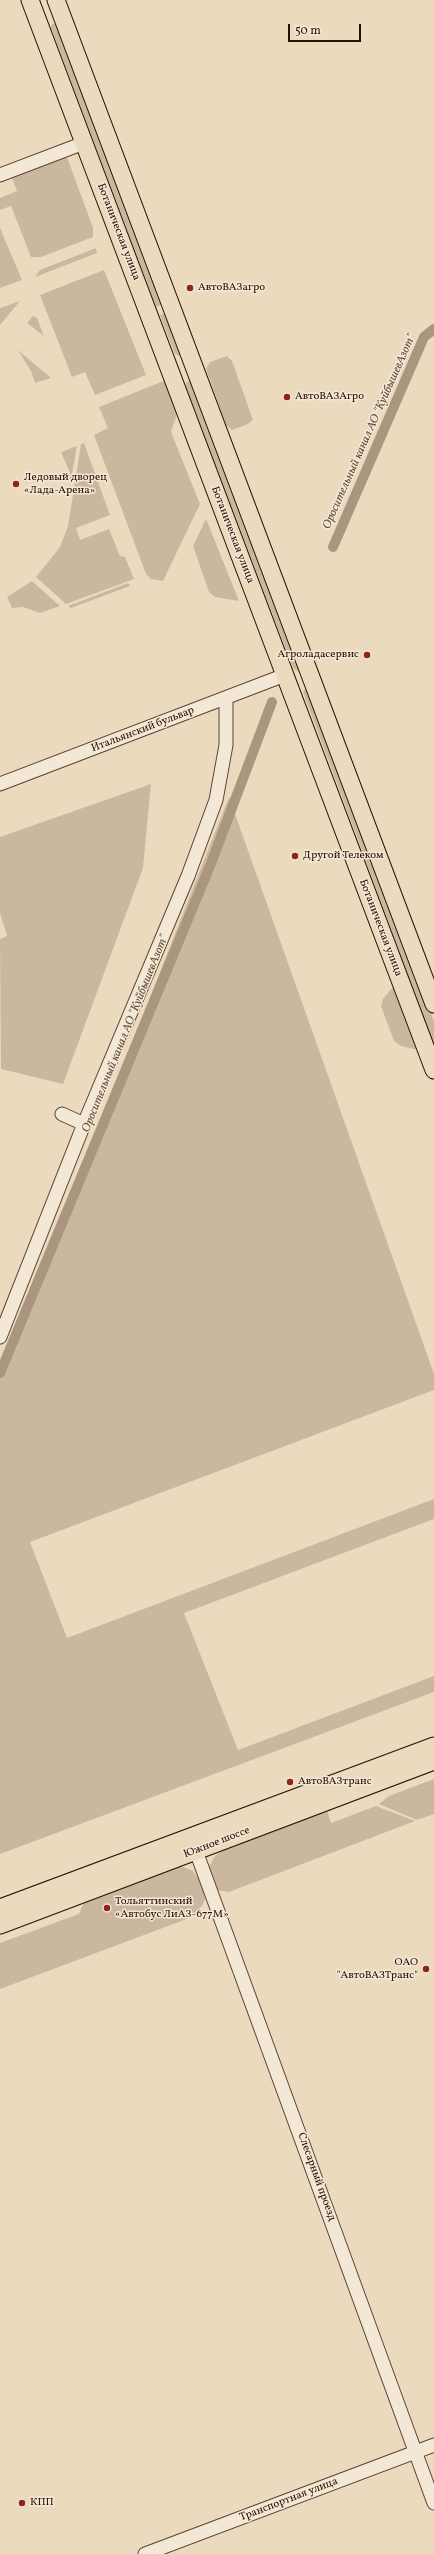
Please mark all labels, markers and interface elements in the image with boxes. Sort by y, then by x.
scale bar [290,16,363,42]
text: 50 m [295,23,321,39]
street label: Ботаническая улица [93,182,143,282]
place label: АвтоВАЗагро [198,281,265,295]
marker: АвтоВАЗагро [185,283,195,293]
water label: Оросительный канал АО "КуйбышевАзот" [320,332,420,532]
place label: АвтоВАЗАгро [295,390,364,404]
marker: АвтоВАЗАгро [282,392,292,402]
place label: Ледовый дворец «Лада-Арена» [24,471,107,497]
marker: Ледовый дворец «Лада-Арена» [11,479,21,489]
street label: Ботаническая улица [207,485,257,585]
place label: Агроладасервис [277,648,359,662]
marker: Агроладасервис [362,650,372,660]
street label: Итальянский бульвар [90,704,196,756]
place label: Другой Телеком [303,849,384,863]
marker: Другой Телеком [290,851,300,861]
street label: Ботаническая улица [355,878,405,978]
water label: Оросительный канал АО "КуйбышевАзот" [80,933,172,1135]
place label: АвтоВАЗтранс [298,1775,372,1789]
marker: АвтоВАЗтранс [285,1777,295,1787]
street label: Южное шоссе [182,1824,252,1862]
place label: Тольяттинский «Автобус ЛиАЗ-677М» [115,1895,229,1921]
marker: Тольяттинский «Автобус ЛиАЗ-677М» [102,1903,112,1913]
place label: ОАО "АвтоВАЗТранс" [337,1956,418,1982]
marker: ОАО "АвтоВАЗТранс" [421,1964,431,1974]
street label: Слесарный проезд [294,2131,338,2223]
street label: Транспортная улица [238,2475,340,2525]
place label: КПП [30,2496,54,2510]
marker: КПП [17,2498,27,2508]

